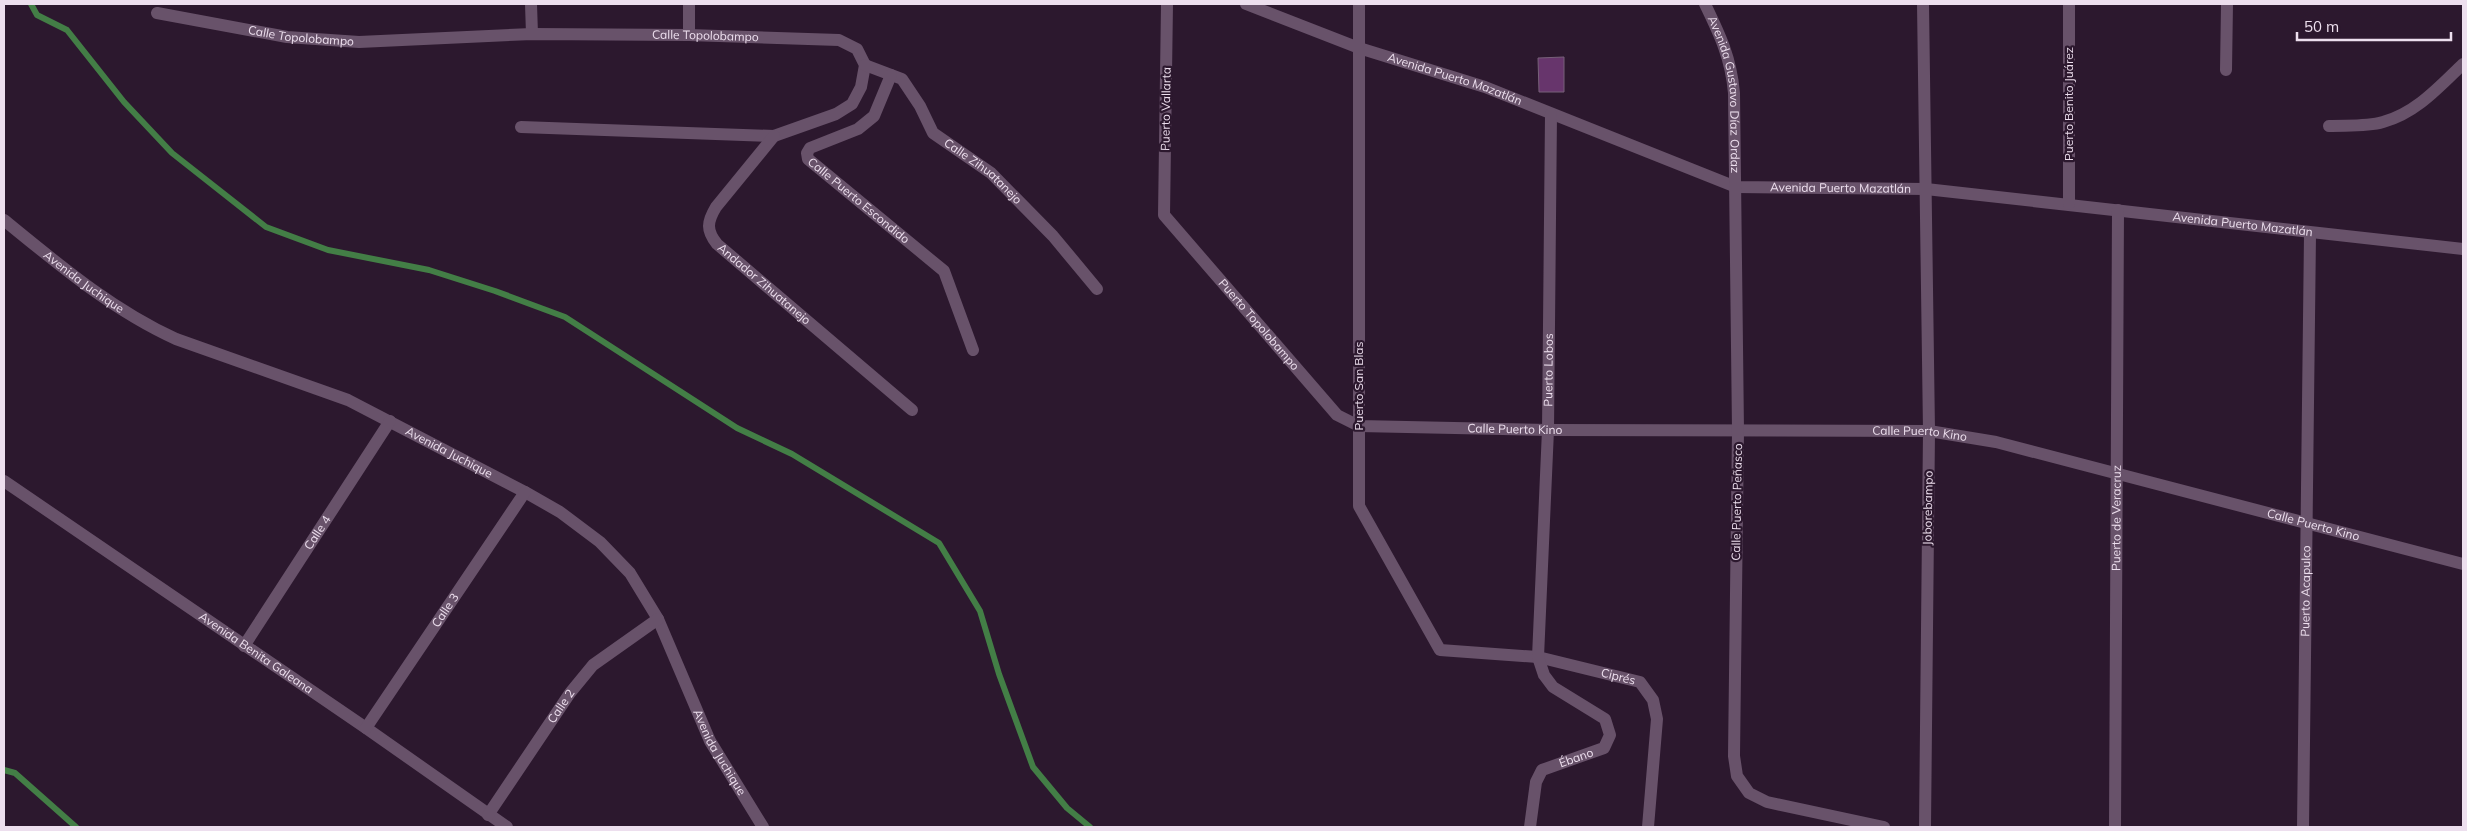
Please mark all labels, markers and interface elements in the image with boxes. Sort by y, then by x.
scale bar [2297,10,2451,42]
street label: Avenida Gustavo Díaz Ordaz [1705,13,1743,173]
text: 50 m [2304,17,2339,36]
street label: Calle Topolobampo [247,22,355,49]
street label: Calle Topolobampo [652,27,759,44]
street label: Puerto Benito Juárez [2061,47,2076,161]
street label: Avenida Puerto Mazatlán [1386,49,1525,108]
street label: Puerto Vallarta [1157,67,1174,151]
street label: Calle Zihuatanejo [941,135,1025,207]
street label: Calle Puerto Escondido [805,154,913,247]
street label: Avenida Puerto Mazatlán [1770,179,1911,196]
street label: Avenida Puerto Mazatlán [2172,209,2314,239]
street label: Andador Zihuatanejo [715,240,814,328]
street label: Avenida Juchique [41,247,127,316]
street label: Puerto Topolobampo [1216,276,1303,373]
street label: Puerto Lobos [1540,333,1556,407]
street label: Puerto San Blas [1351,341,1366,431]
street label: Calle Puerto Kino [1467,420,1563,437]
street label: Avenida Juchique [403,423,495,481]
street label: Calle Puerto Kino [1872,423,1968,444]
street label: Calle Puerto Peñasco [1728,443,1745,561]
street label: Puerto de Veracruz [2108,465,2124,571]
street label: Joborebampo [1919,470,1936,545]
street label: Calle Puerto Kino [2266,505,2361,544]
street label: Calle 4 [300,513,334,552]
street label: Puerto Acapulco [2297,545,2313,637]
street label: Calle 3 [428,590,462,630]
street label: Avenida Benita Galeana [196,608,316,697]
street label: Ciprés [1599,665,1637,688]
street label: Calle 2 [544,686,577,726]
street label: Avenida Juchique [690,707,750,798]
street label: Ébano [1557,744,1595,770]

